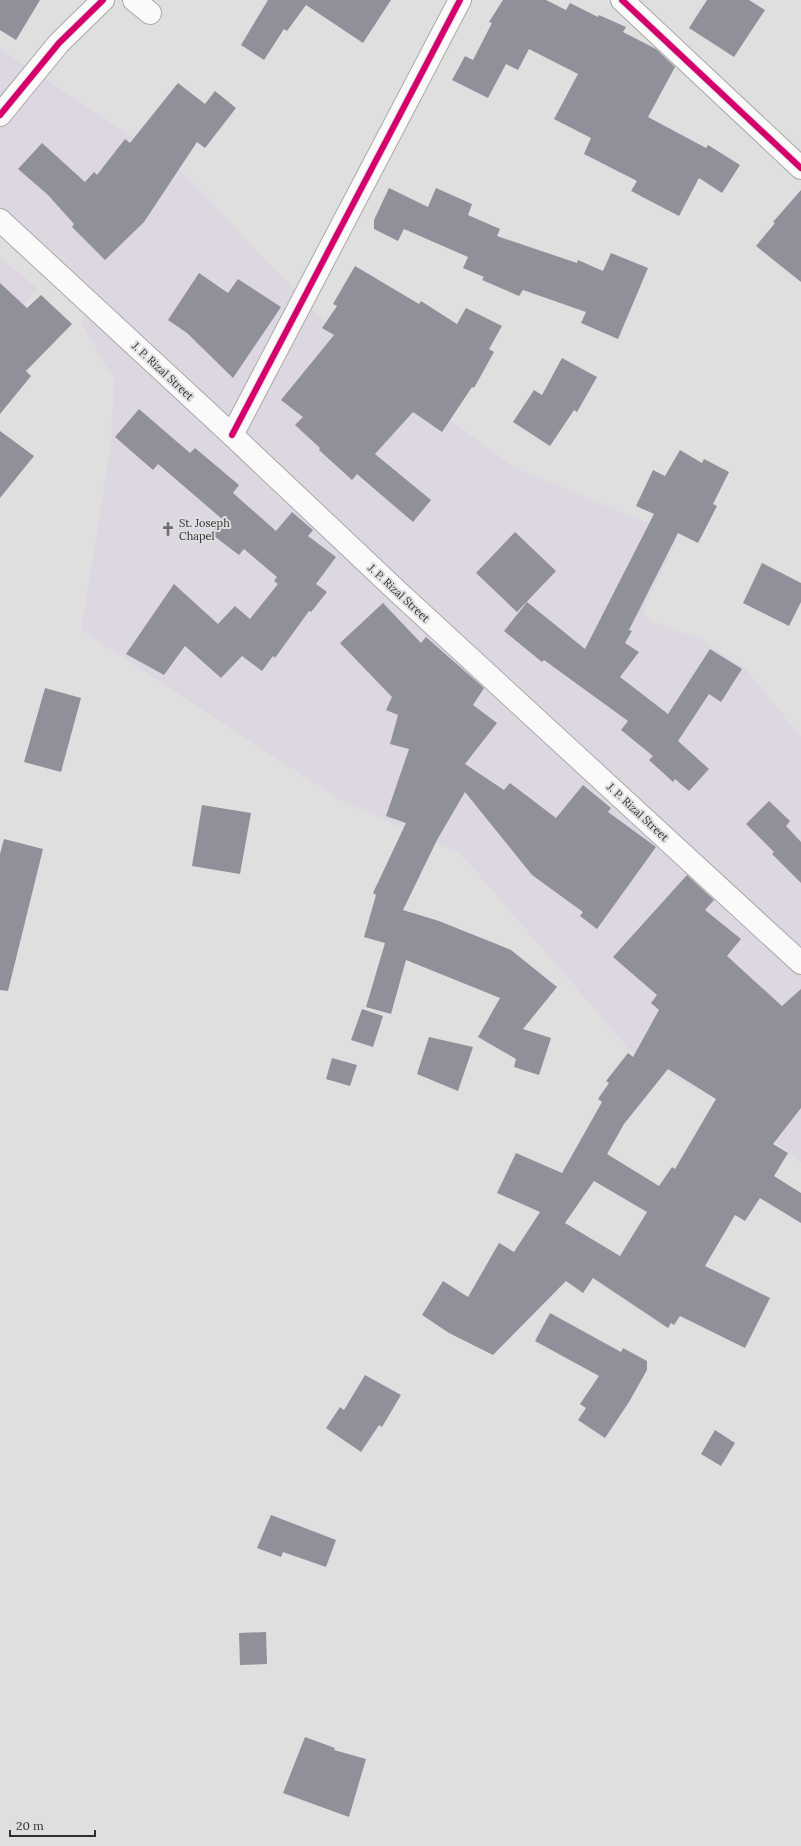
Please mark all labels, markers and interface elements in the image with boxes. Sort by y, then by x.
street label: J. P. Rizal Street [129,338,197,404]
place label: St. Joseph Chapel [179,516,230,543]
church icon: St. Joseph Chapel [160,521,176,537]
street label: J. P. Rizal Street [365,560,433,626]
street label: J. P. Rizal Street [604,779,672,845]
scale bar [10,1812,95,1838]
text: 20 m [16,1818,44,1833]

